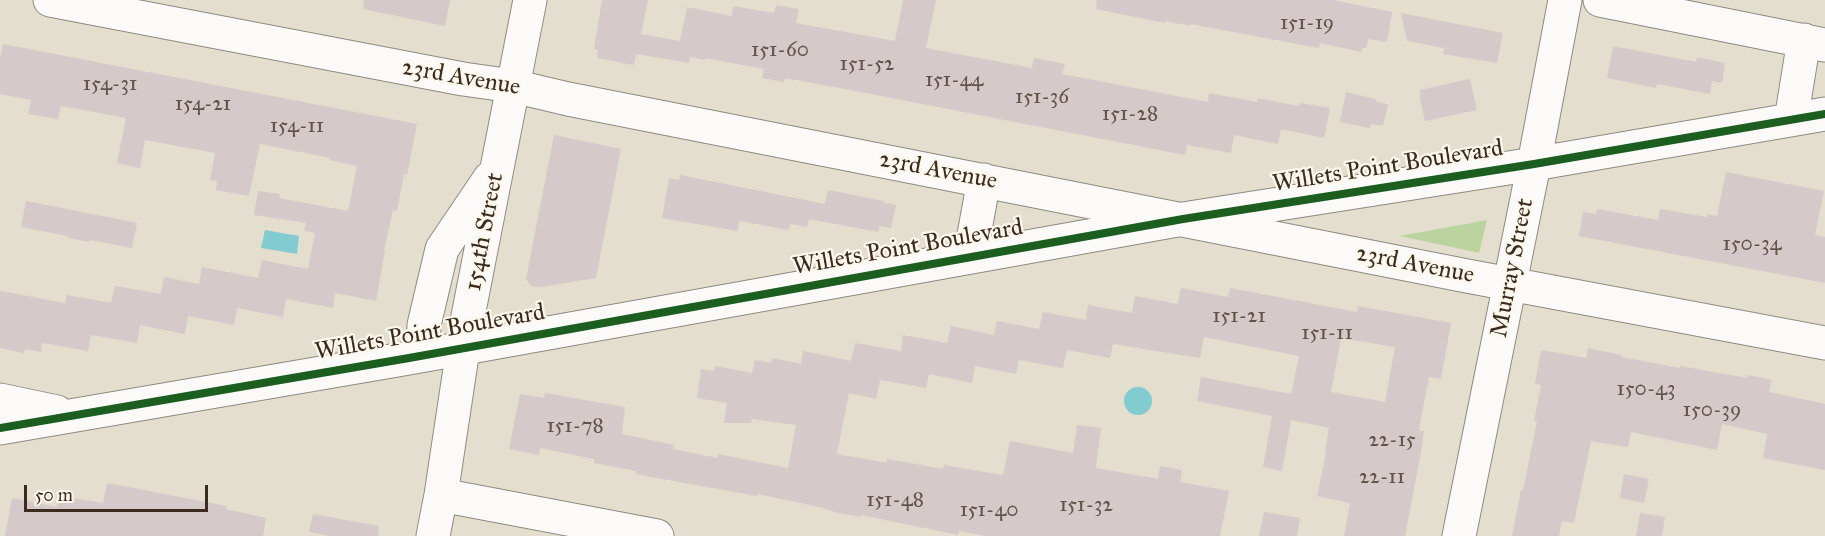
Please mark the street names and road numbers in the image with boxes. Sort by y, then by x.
street label: 23rd Avenue [400,53,522,103]
street label: Willets Point Boulevard [1271,135,1505,199]
street label: 23rd Avenue [877,145,999,197]
street label: 154th Street [459,170,511,294]
street label: Murray Street [1485,196,1541,340]
street label: Willets Point Boulevard [791,214,1025,282]
street label: 23rd Avenue [1354,239,1476,291]
street label: Willets Point Boulevard [313,299,547,367]

